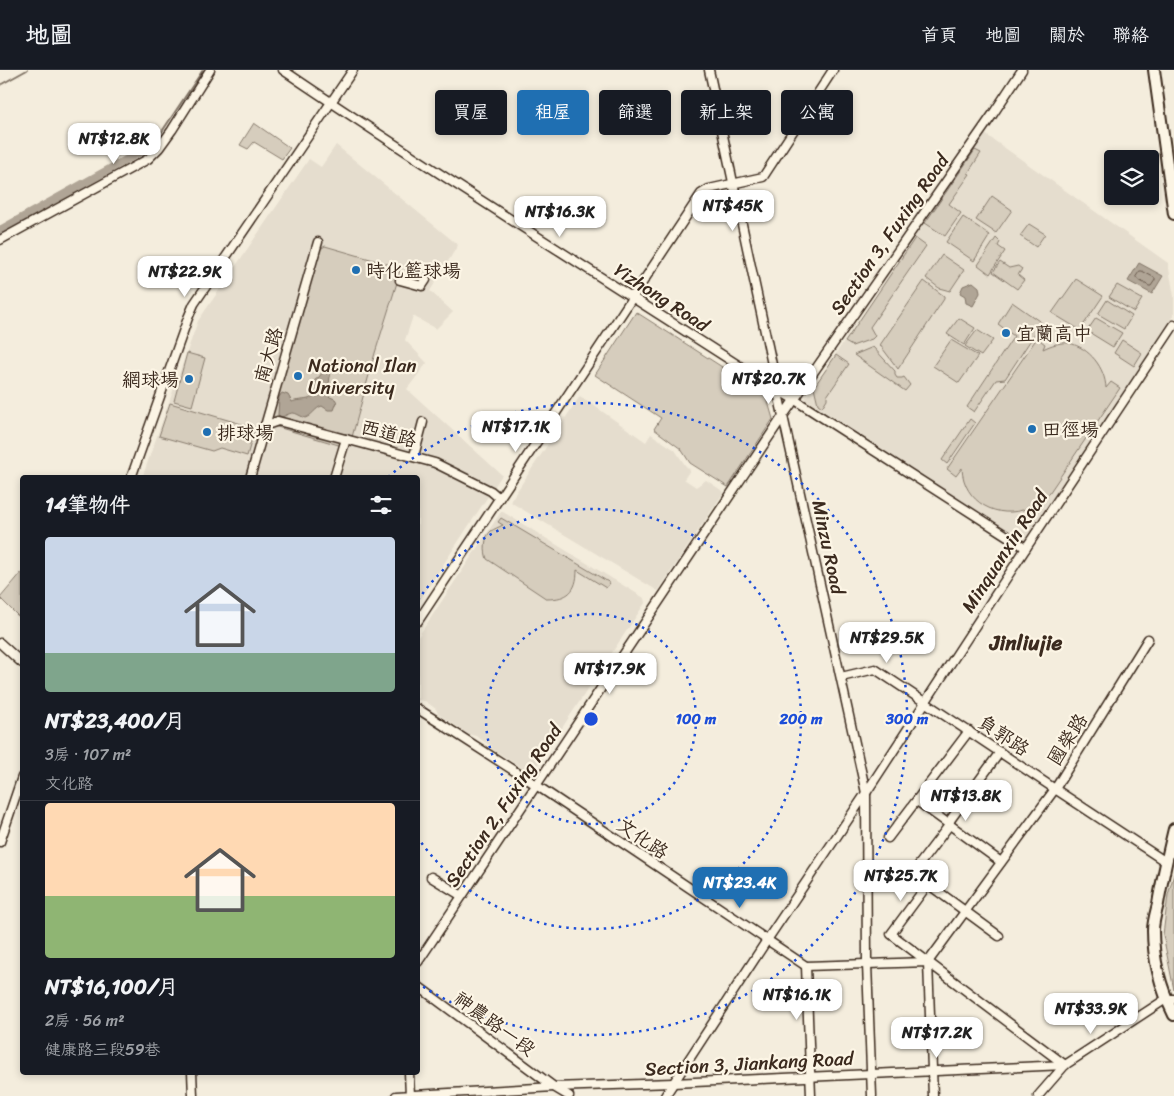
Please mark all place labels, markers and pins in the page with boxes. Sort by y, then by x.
pin: NT$12.8K [62,122,166,165]
pin: NT$45K [692,190,774,232]
pin: NT$16.3K [508,196,612,238]
place label: 時化籃球場 [366,254,461,287]
pin: NT$22.9K [133,256,237,298]
marker: 時化籃球場 [350,264,362,276]
place label: 宜蘭高中 [1016,317,1092,350]
marker: 宜蘭高中 [1000,327,1012,339]
place label: National Ilan University [308,349,417,404]
pin: NT$20.7K [717,362,821,405]
place label: 網球場 [122,363,179,396]
marker: National Ilan University [292,370,304,382]
marker: 網球場 [183,373,195,385]
pin: NT$17.1K [464,410,568,453]
place label: 田徑場 [1042,413,1099,446]
place label: 排球場 [217,416,274,449]
marker: 田徑場 [1026,423,1038,435]
marker: 排球場 [201,426,213,438]
pin: NT$29.5K [835,622,939,664]
pin: NT$17.9K [558,652,662,695]
centre of rings [582,710,600,728]
pin: NT$13.8K [914,780,1018,822]
pin: NT$25.7K [849,860,953,902]
pin: NT$23.4K [688,866,792,909]
pin: NT$16.1K [745,978,849,1021]
pin: NT$33.9K [1039,992,1143,1035]
pin: NT$17.2K [885,1016,989,1059]

